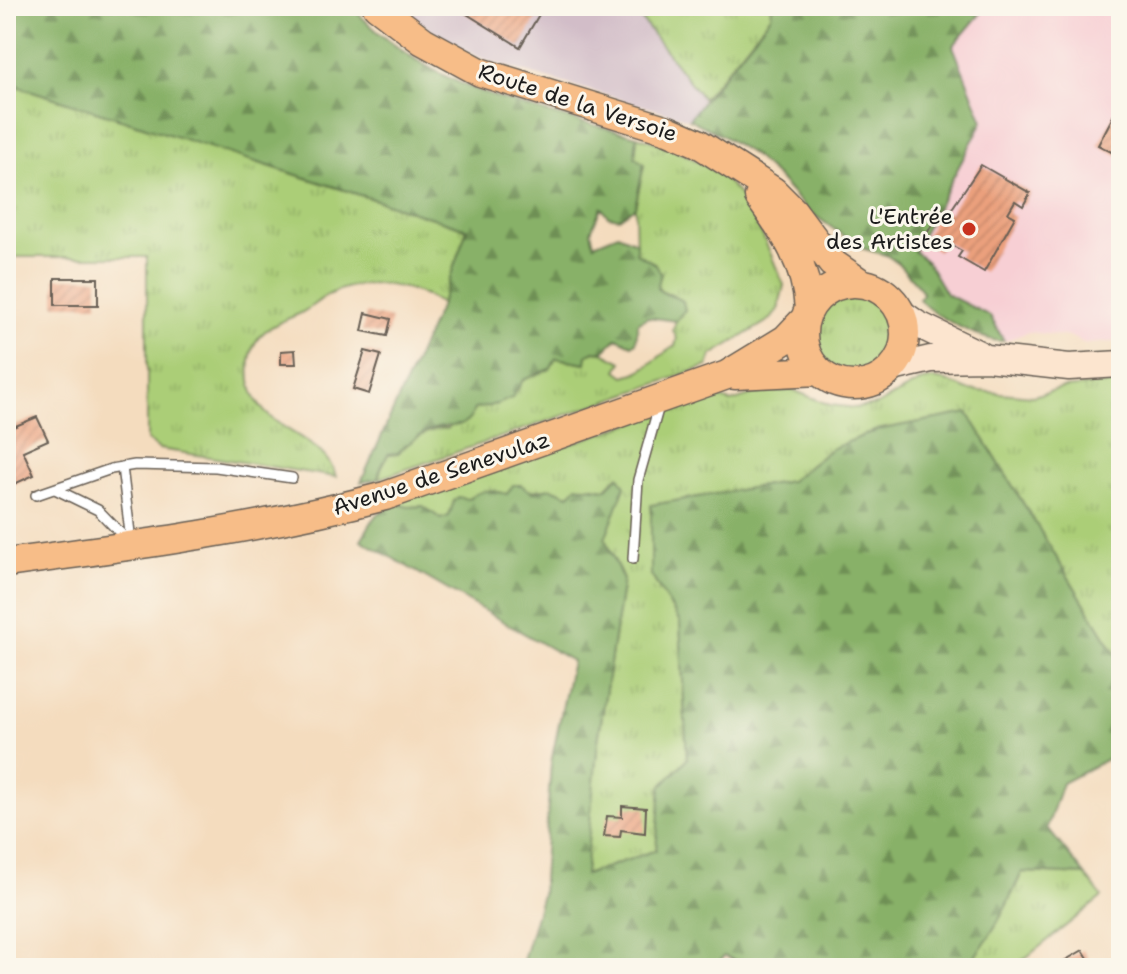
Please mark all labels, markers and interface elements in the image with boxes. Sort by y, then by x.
street label: Route de la Versoie [475,57,681,148]
place label: L'Entrée des Artistes [826,202,953,256]
marker: L'Entrée des Artistes [960,220,978,238]
street label: Avenue de Senevulaz [329,425,553,522]

